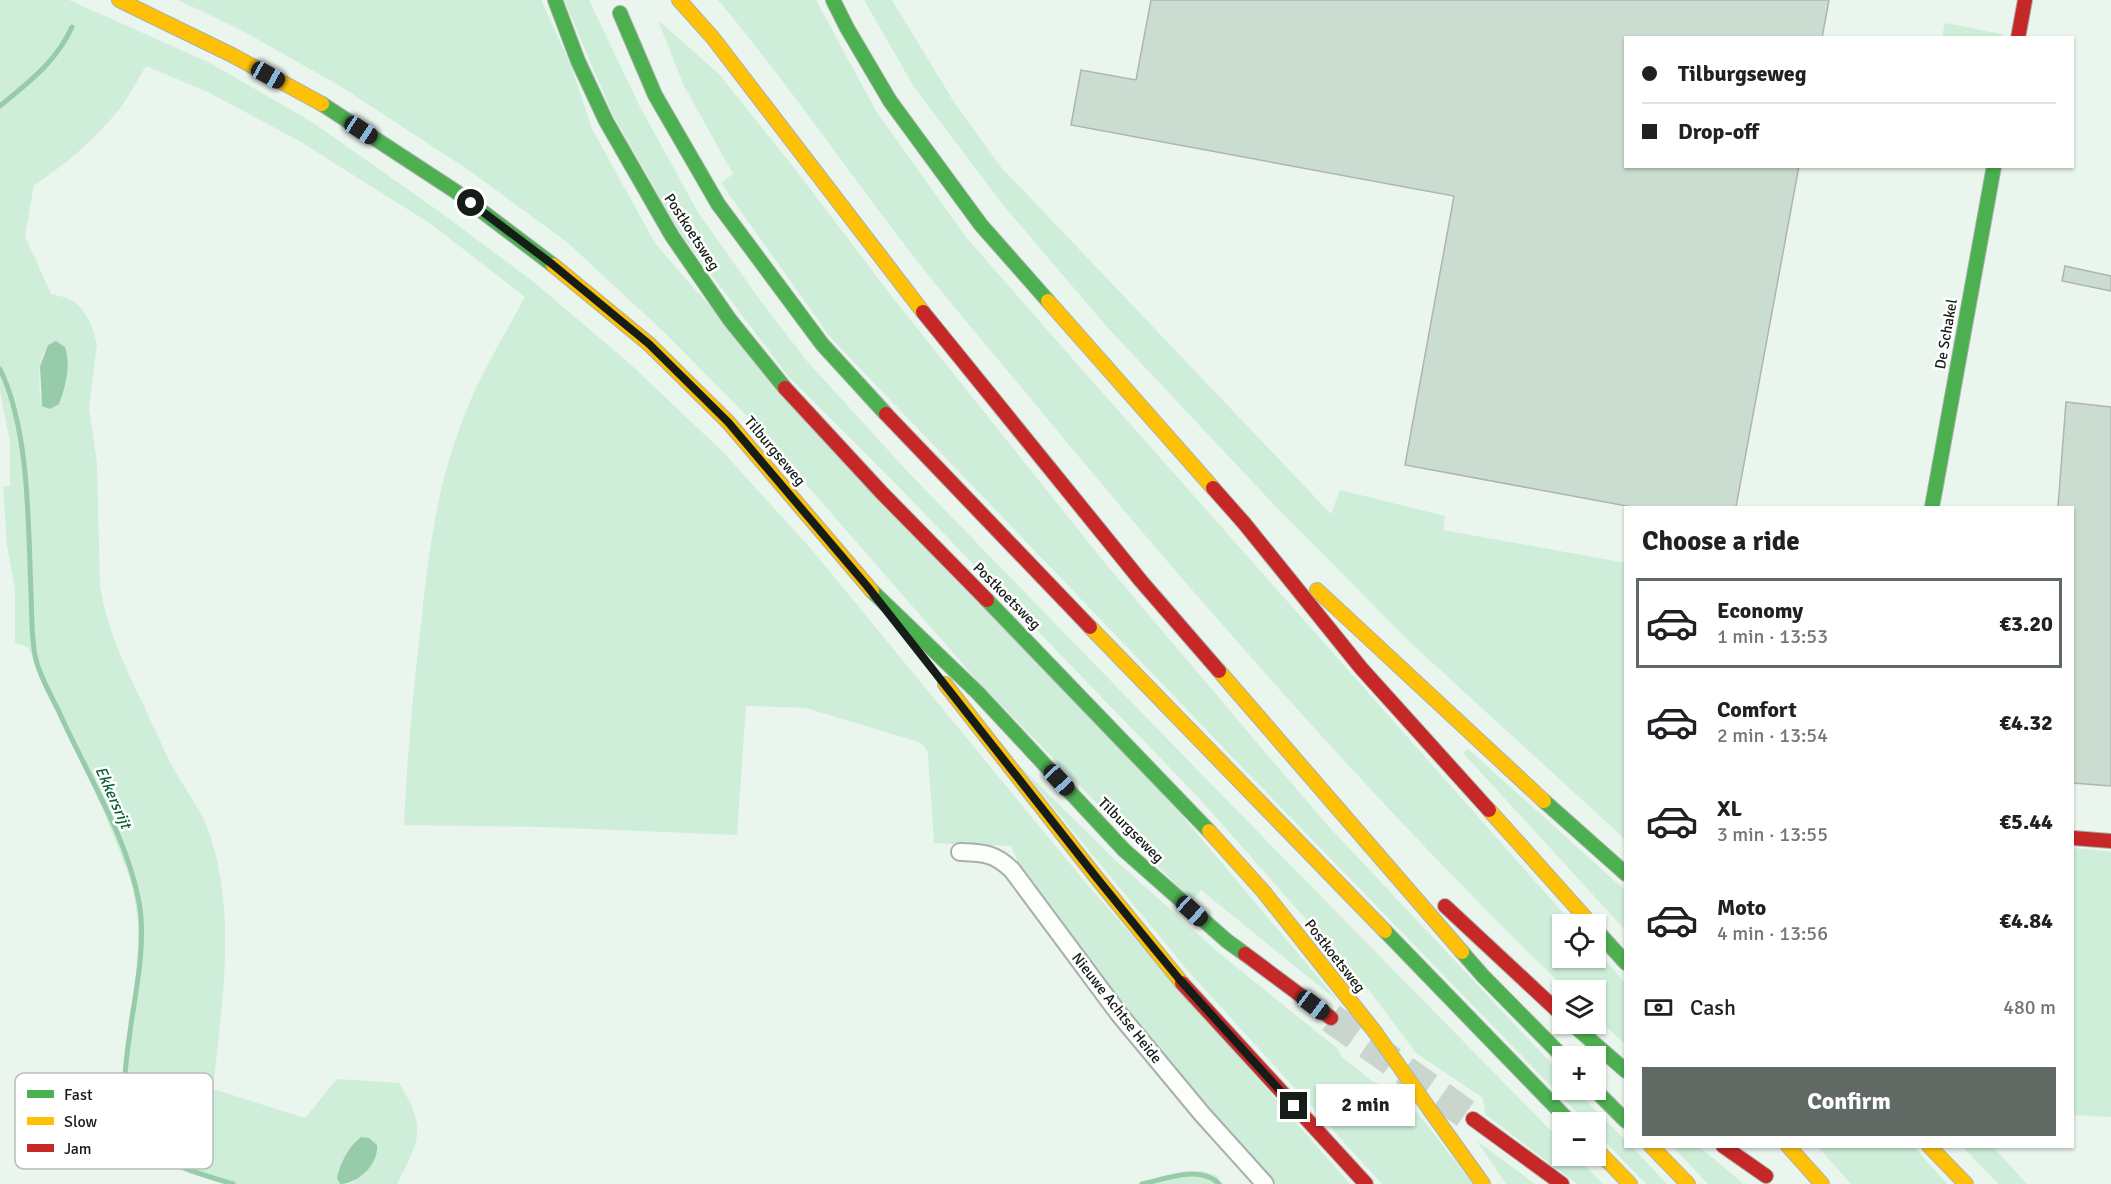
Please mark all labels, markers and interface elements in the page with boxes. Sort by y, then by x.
car [248,58,288,92]
text: Tilburgseweg [1678,60,1806,87]
car [341,113,381,147]
text: Drop-off [1678,118,1759,145]
route start [457,189,484,216]
street label: Postkoetsweg [660,190,724,274]
street label: De Schakel [1931,298,1961,370]
street label: Tilburgseweg [741,413,809,489]
text: Choose a ride [1642,525,1800,558]
street label: Postkoetsweg [969,558,1045,634]
icon: car [1645,596,1699,650]
text: Economy [1717,597,1803,624]
text: €3.20 [1999,610,2053,637]
text: 1 min · 13:53 [1717,624,1828,649]
icon: car [1645,695,1699,749]
text: Comfort [1717,696,1797,723]
text: €4.32 [1999,709,2053,736]
text: 2 min · 13:54 [1717,723,1828,748]
car [1040,761,1078,799]
water label: Ekkersrijt [90,763,137,834]
street label: Tilburgseweg [1095,794,1168,867]
icon: car [1645,794,1699,848]
text: XL [1717,795,1742,822]
text: €5.44 [1999,808,2053,835]
text: 3 min · 13:55 [1717,822,1828,847]
car [1173,892,1211,930]
icon: car [1645,893,1699,947]
text: Moto [1717,894,1766,921]
text: €4.84 [1999,907,2053,934]
map controls [1552,914,1606,1166]
button: locate [1552,914,1606,968]
street label: Postkoetsweg [1301,916,1369,996]
text: 4 min · 13:56 [1717,921,1828,946]
street label: Nieuwe Achtse Heide [1068,949,1166,1067]
button: layers [1552,980,1606,1034]
car [1293,987,1333,1023]
icon: cash [1642,991,1675,1024]
text: Cash [1690,994,1736,1021]
text: 480 m [2003,995,2056,1020]
button: + [1552,1046,1606,1100]
button: Confirm [1642,1067,2056,1136]
legend [15,1073,213,1169]
text: Fast [64,1085,93,1105]
callout: 2 min [1315,1085,1414,1127]
route end [1280,1092,1307,1119]
text: 2 min [1341,1092,1390,1117]
text: Slow [64,1112,98,1132]
button: − [1552,1112,1606,1166]
text: Jam [64,1139,92,1159]

